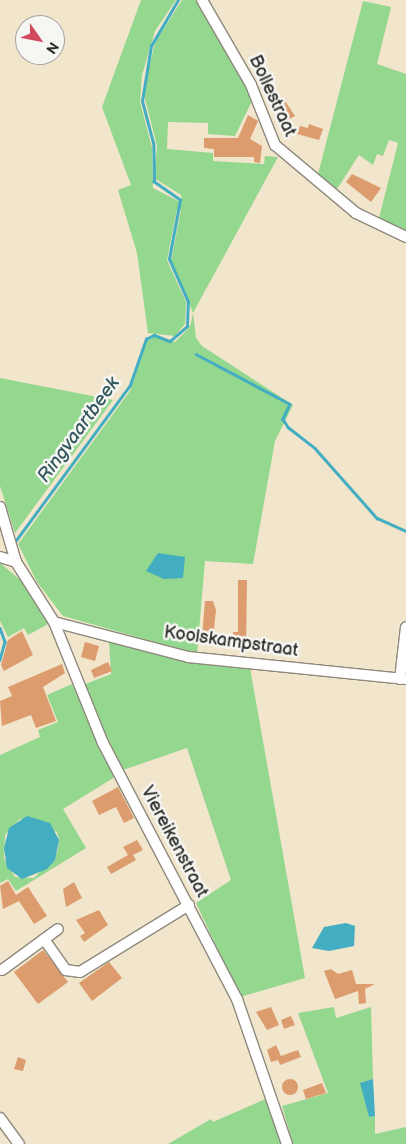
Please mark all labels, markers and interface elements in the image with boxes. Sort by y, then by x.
north arrow [15,15,65,65]
text: N [42,39,62,57]
street label: Bollestraat [244,52,300,140]
water label: Ringvaartbeek [33,373,125,487]
street label: Koolskampstraat [163,622,299,662]
street label: Viereikenstraat [136,783,212,901]

